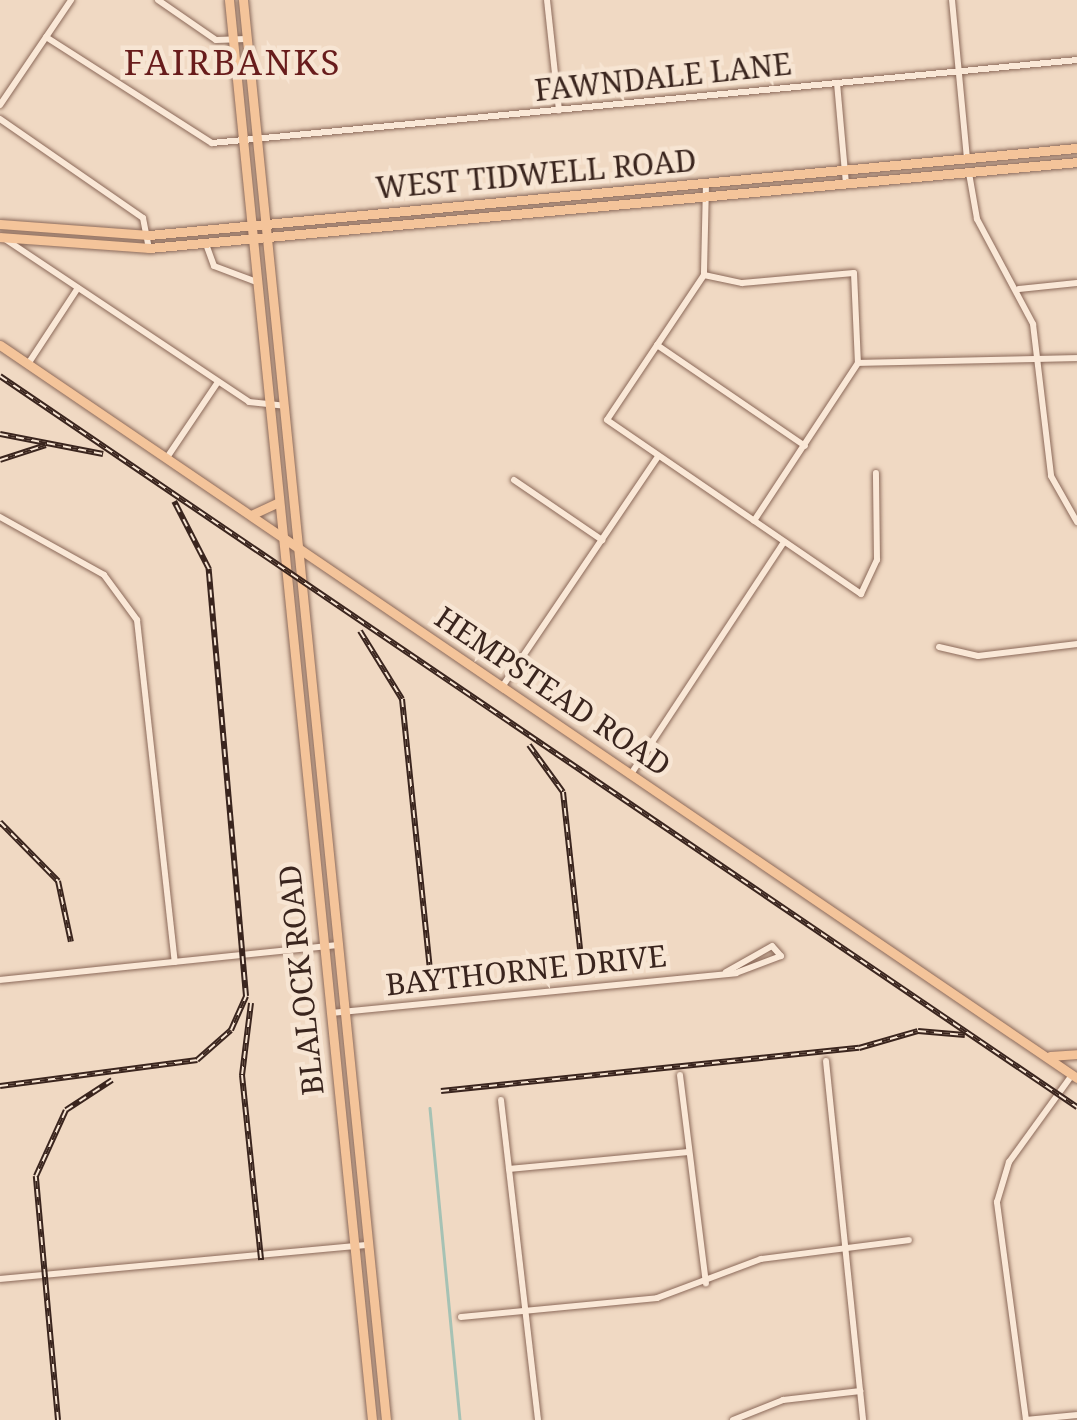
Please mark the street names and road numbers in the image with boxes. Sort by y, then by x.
street label: FAWNDALE LANE [533,46,793,108]
street label: WEST TIDWELL ROAD [374,142,698,206]
street label: HEMPSTEAD ROAD [429,599,677,783]
street label: BLALOCK ROAD [271,863,331,1097]
street label: BAYTHORNE DRIVE [384,937,668,1003]

